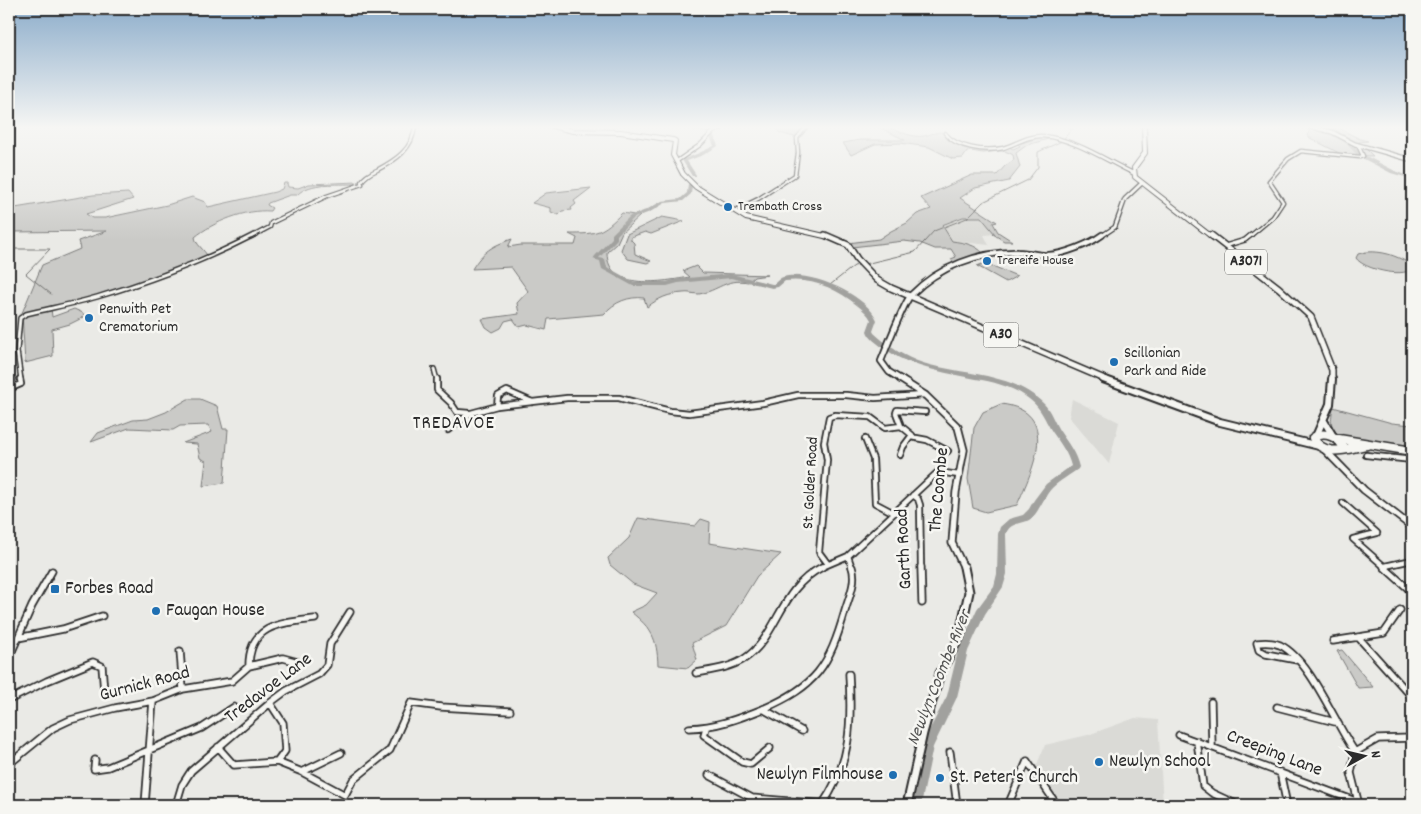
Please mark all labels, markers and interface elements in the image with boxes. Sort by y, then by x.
place label: Trembath Cross [738,197,822,217]
marker: Trembath Cross [722,201,734,213]
road number: A3071 [1225,250,1267,274]
place label: Trereife House [997,251,1074,271]
marker: Trereife House [981,255,993,267]
place label: Penwith Pet Crematorium [99,298,178,339]
marker: Penwith Pet Crematorium [83,312,95,324]
road number: A30 [984,322,1018,348]
place label: Scillonian Park and Ride [1124,342,1206,383]
marker: Scillonian Park and Ride [1108,356,1120,368]
district label: TREDAVOE [413,411,495,438]
street label: St. Golder Road [797,436,825,530]
street label: The Coombe [923,447,957,533]
street label: Garth Road [889,508,921,590]
place label: Forbes Road [65,576,153,603]
marker: Forbes Road [49,583,61,595]
place label: Faugan House [166,598,265,625]
marker: Faugan House [150,605,162,617]
water label: Newlyn Coombe River [901,605,979,749]
street label: Tredavoe Lane [219,647,319,731]
street label: Gurnick Road [97,660,193,710]
street label: Creeping Lane [1222,723,1326,785]
north arrow [1338,732,1388,782]
place label: Newlyn School [1109,749,1211,776]
text: N [1365,750,1385,759]
marker: Newlyn School [1093,756,1105,768]
place label: Newlyn Filmhouse [756,762,883,789]
place label: St. Peter's Church [950,765,1078,792]
marker: Newlyn Filmhouse [887,769,899,781]
marker: St. Peter's Church [934,772,946,784]

